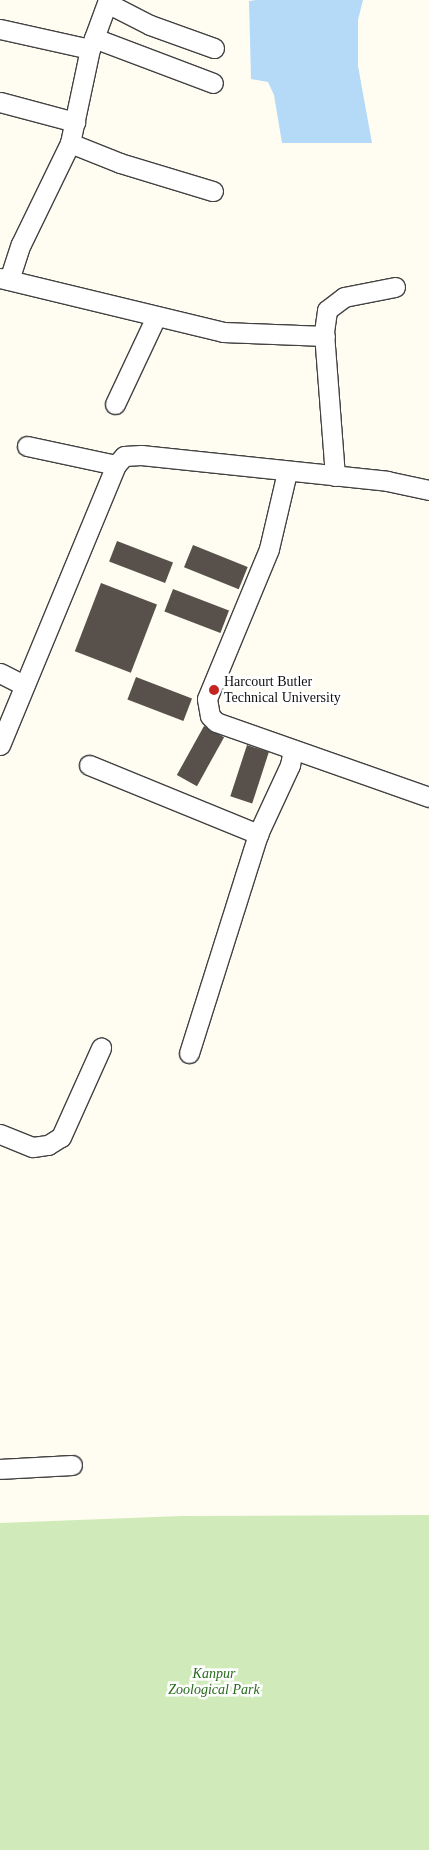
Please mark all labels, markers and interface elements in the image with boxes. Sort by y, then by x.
place label: Harcourt Butler Technical University [224,674,341,706]
marker: Harcourt Butler Technical University [208,684,220,696]
park label: Kanpur Zoological Park [168,1666,260,1698]

